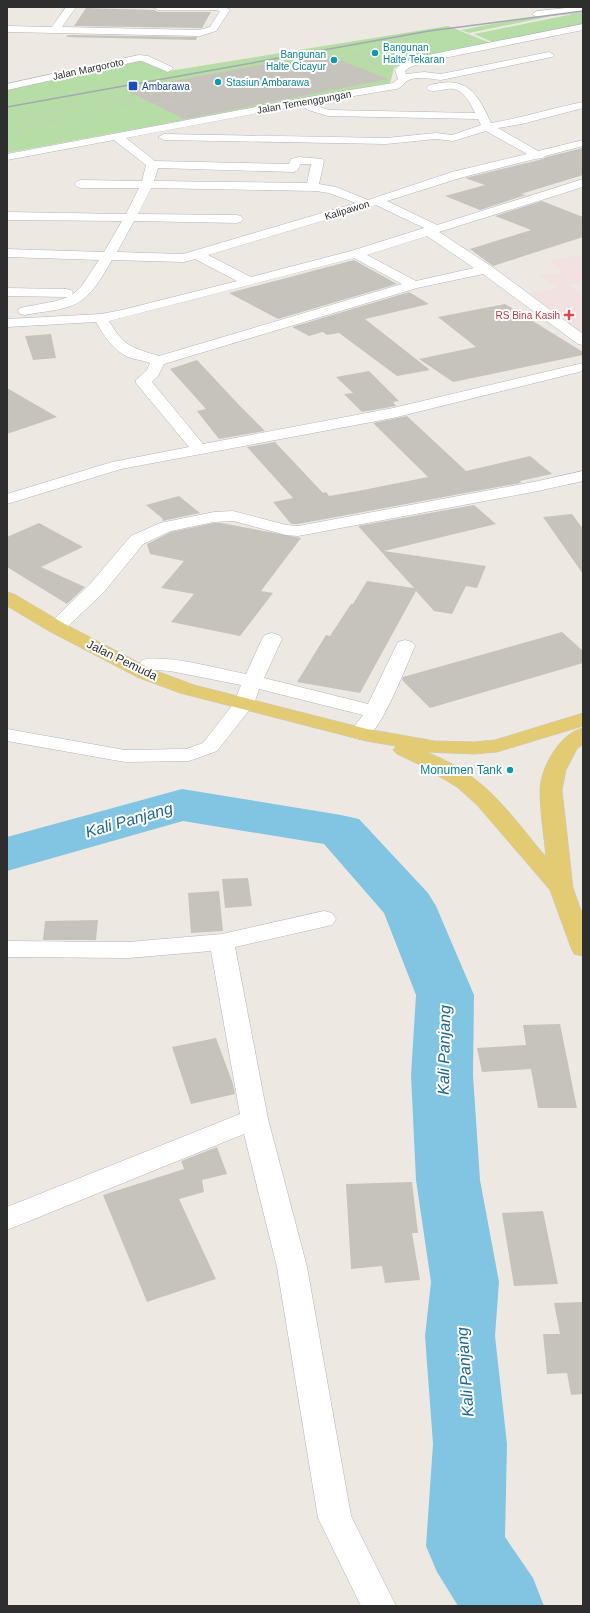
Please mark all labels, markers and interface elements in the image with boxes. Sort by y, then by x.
place label: Bangunan Halte Tekaran [383,42,445,65]
marker: Bangunan Halte Tekaran [370,48,380,58]
place label: Bangunan Halte Cicayur [266,49,327,72]
marker: Bangunan Halte Cicayur [329,55,339,65]
street label: Jalan Margoroto [52,56,125,82]
marker: Stasiun Ambarawa [213,77,223,87]
place label: Stasiun Ambarawa [226,77,310,88]
marker: Ambarawa [127,80,139,92]
place label: Ambarawa [142,81,190,92]
street label: Jalan Temenggungan [256,88,352,116]
street label: Kalipawon [323,198,371,222]
marker: RS Bina Kasih [563,309,575,321]
place label: RS Bina Kasih [496,310,560,321]
street label: Jalan Pemuda [84,637,160,683]
place label: Monumen Tank [420,763,503,777]
marker: Monumen Tank [505,765,515,775]
water label: Kali Panjang [83,799,175,841]
water label: Kali Panjang [435,1005,453,1095]
water label: Kali Panjang [453,1326,477,1417]

